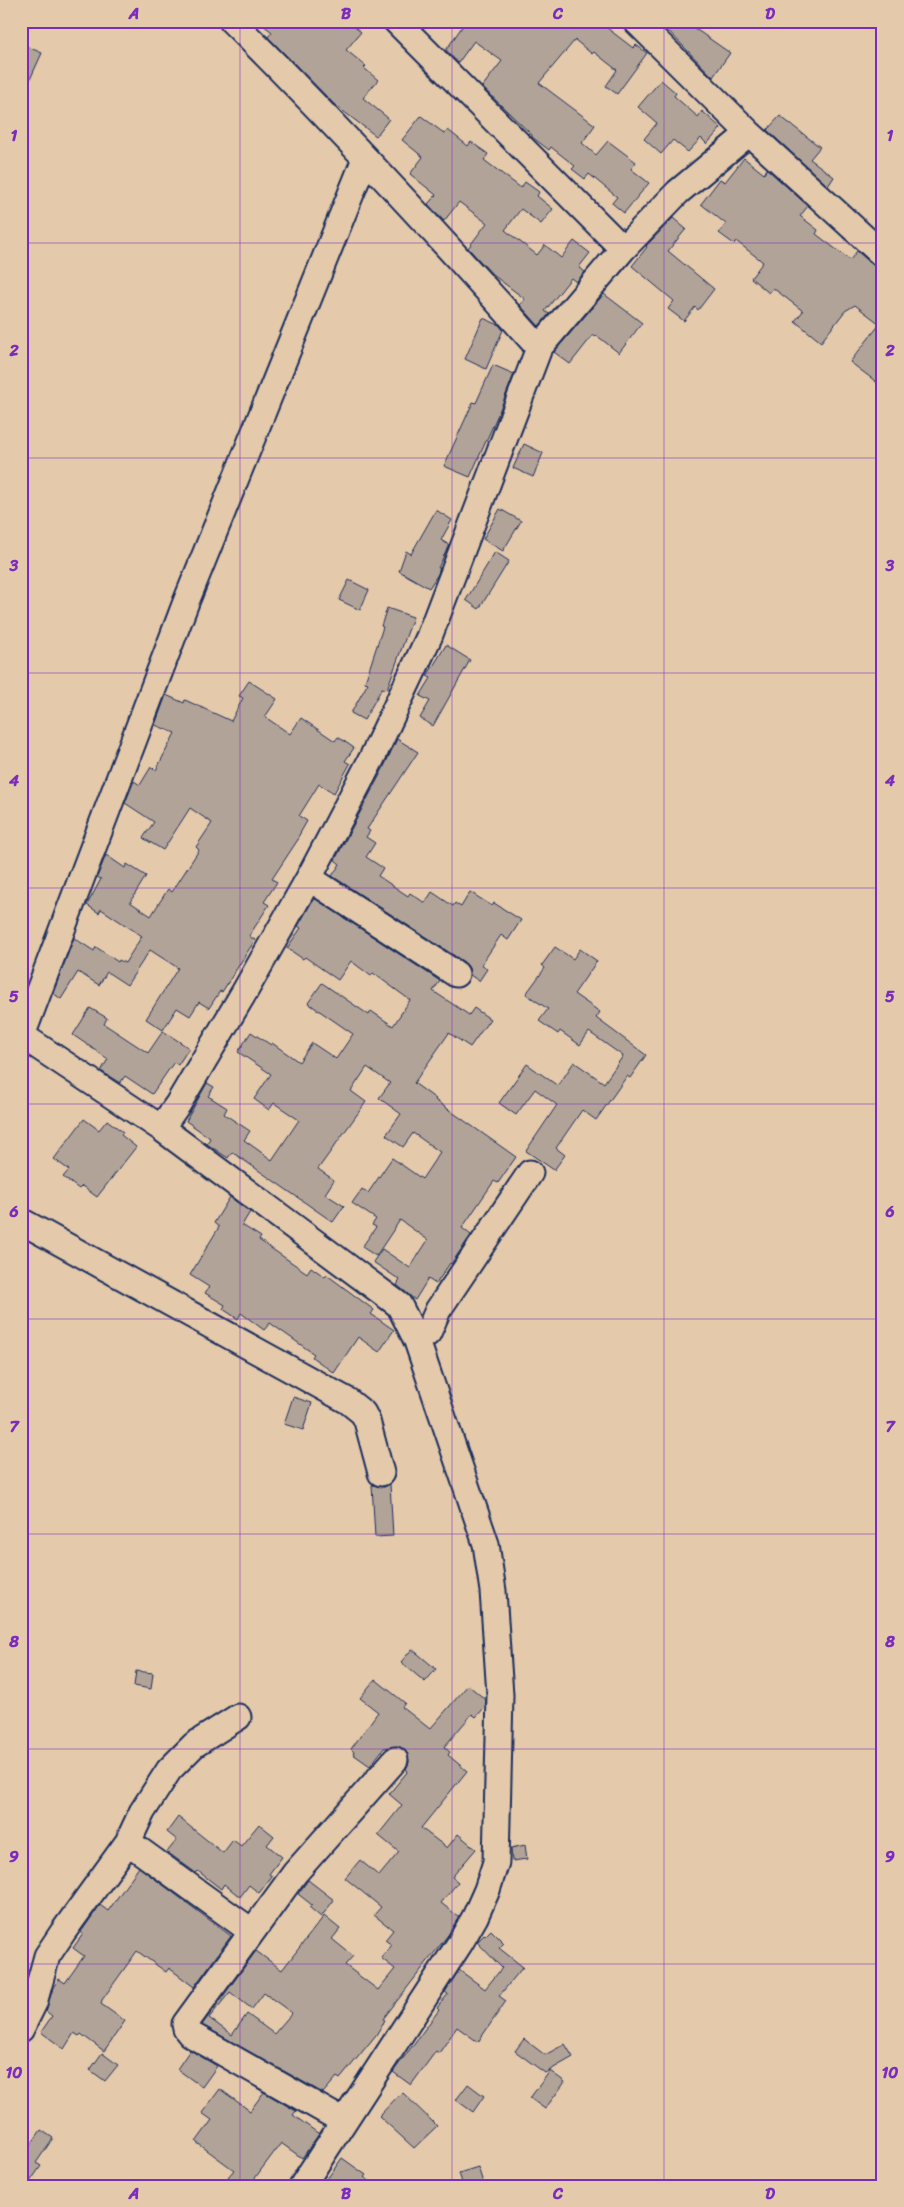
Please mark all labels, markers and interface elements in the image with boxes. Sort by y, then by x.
text: A [128,0,139,28]
text: B [341,0,352,28]
text: C [552,0,564,28]
text: D [765,0,775,28]
text: 1 [11,121,18,150]
text: 1 [887,121,894,150]
text: 2 [8,336,19,365]
text: 2 [884,336,895,365]
text: 3 [9,551,19,580]
text: 3 [885,551,895,580]
text: 4 [8,766,19,795]
text: 4 [884,766,895,795]
text: 5 [9,982,19,1011]
text: 5 [885,982,895,1011]
text: 6 [8,1197,19,1226]
text: 6 [884,1197,895,1226]
text: 7 [9,1412,20,1441]
text: 7 [885,1412,896,1441]
text: 8 [8,1627,19,1656]
text: 8 [884,1627,895,1656]
text: 9 [9,1842,19,1871]
text: 9 [885,1842,895,1871]
text: 10 [6,2058,22,2087]
text: 10 [882,2058,898,2087]
text: A [128,2179,139,2207]
text: B [341,2179,352,2207]
text: C [552,2179,564,2207]
text: D [765,2179,775,2207]

